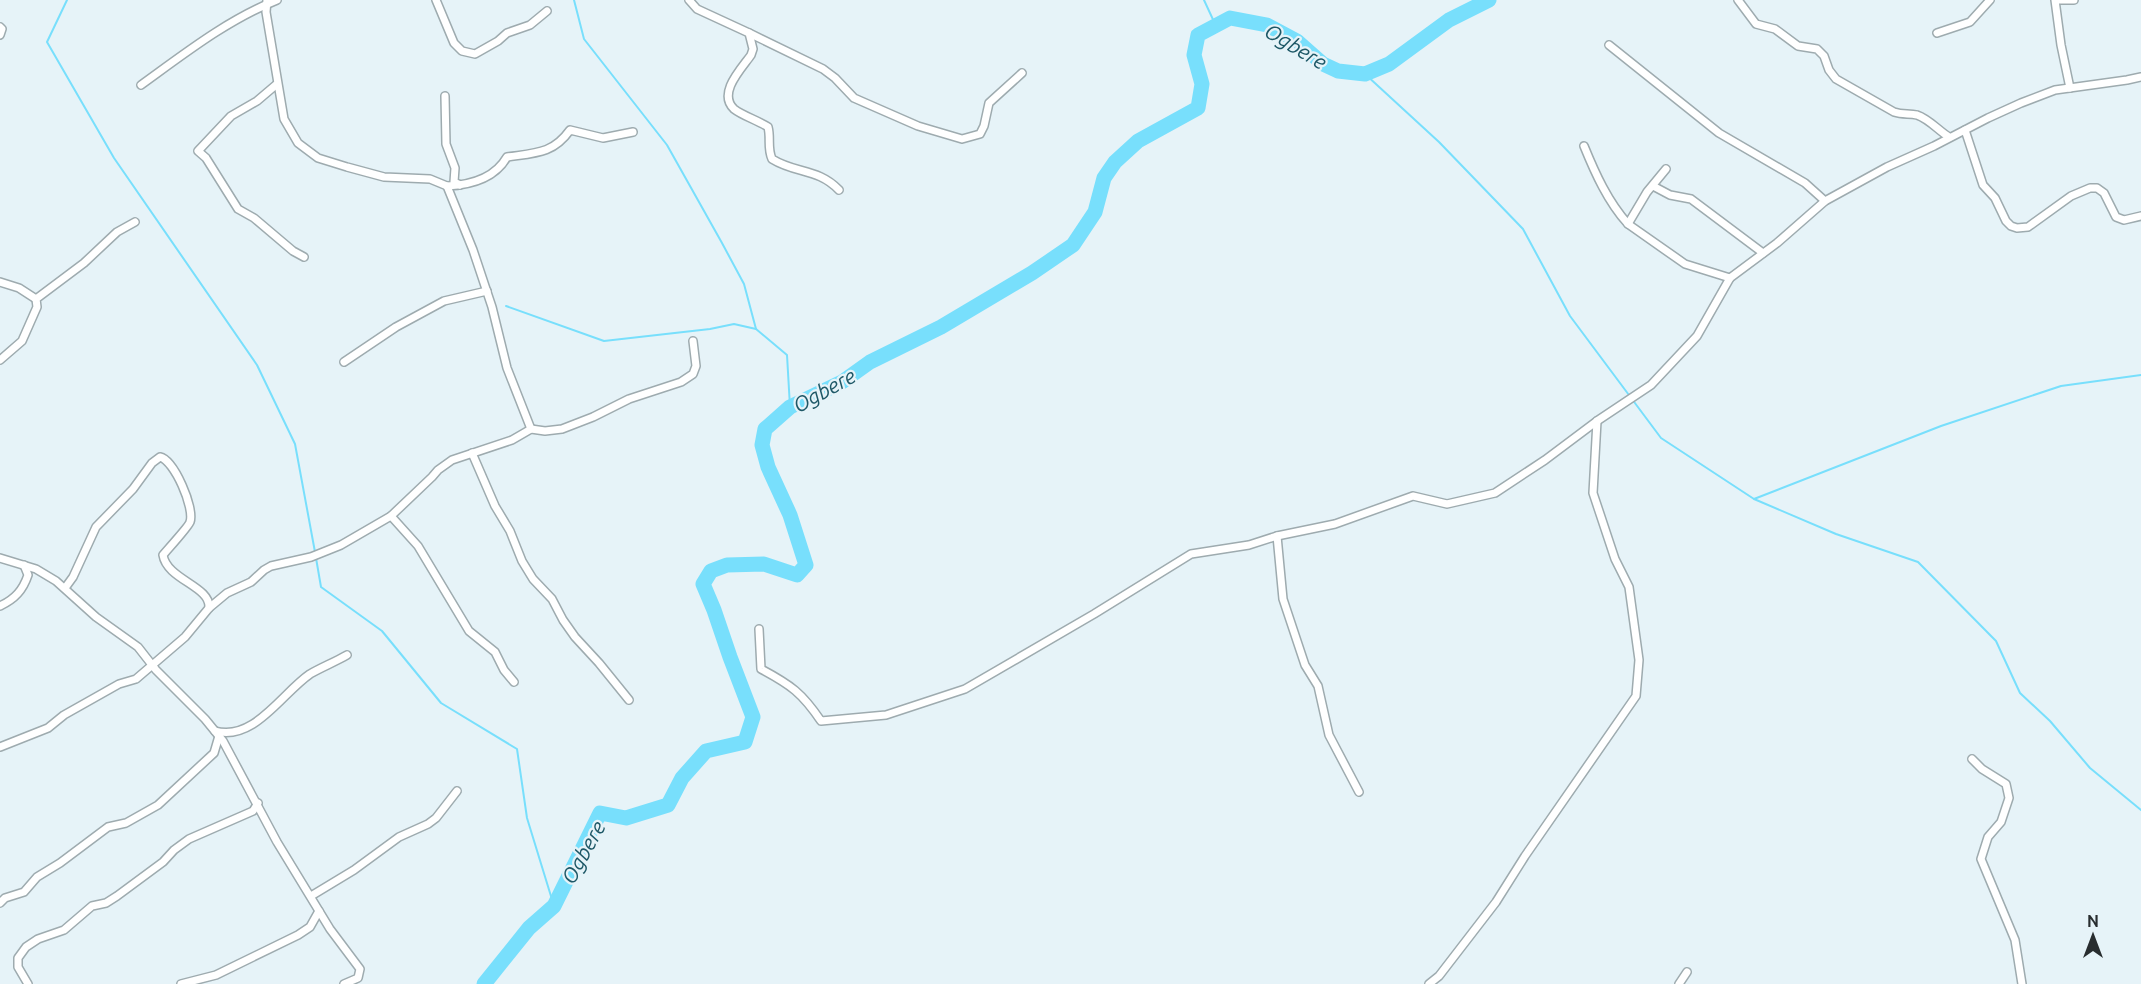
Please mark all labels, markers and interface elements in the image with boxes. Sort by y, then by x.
water label: Ogbere [1261,18,1332,74]
water label: Ogbere [788,363,860,417]
water label: Ogbere [556,816,610,888]
north arrow [2063,906,2123,966]
text: N [2087,912,2099,930]

